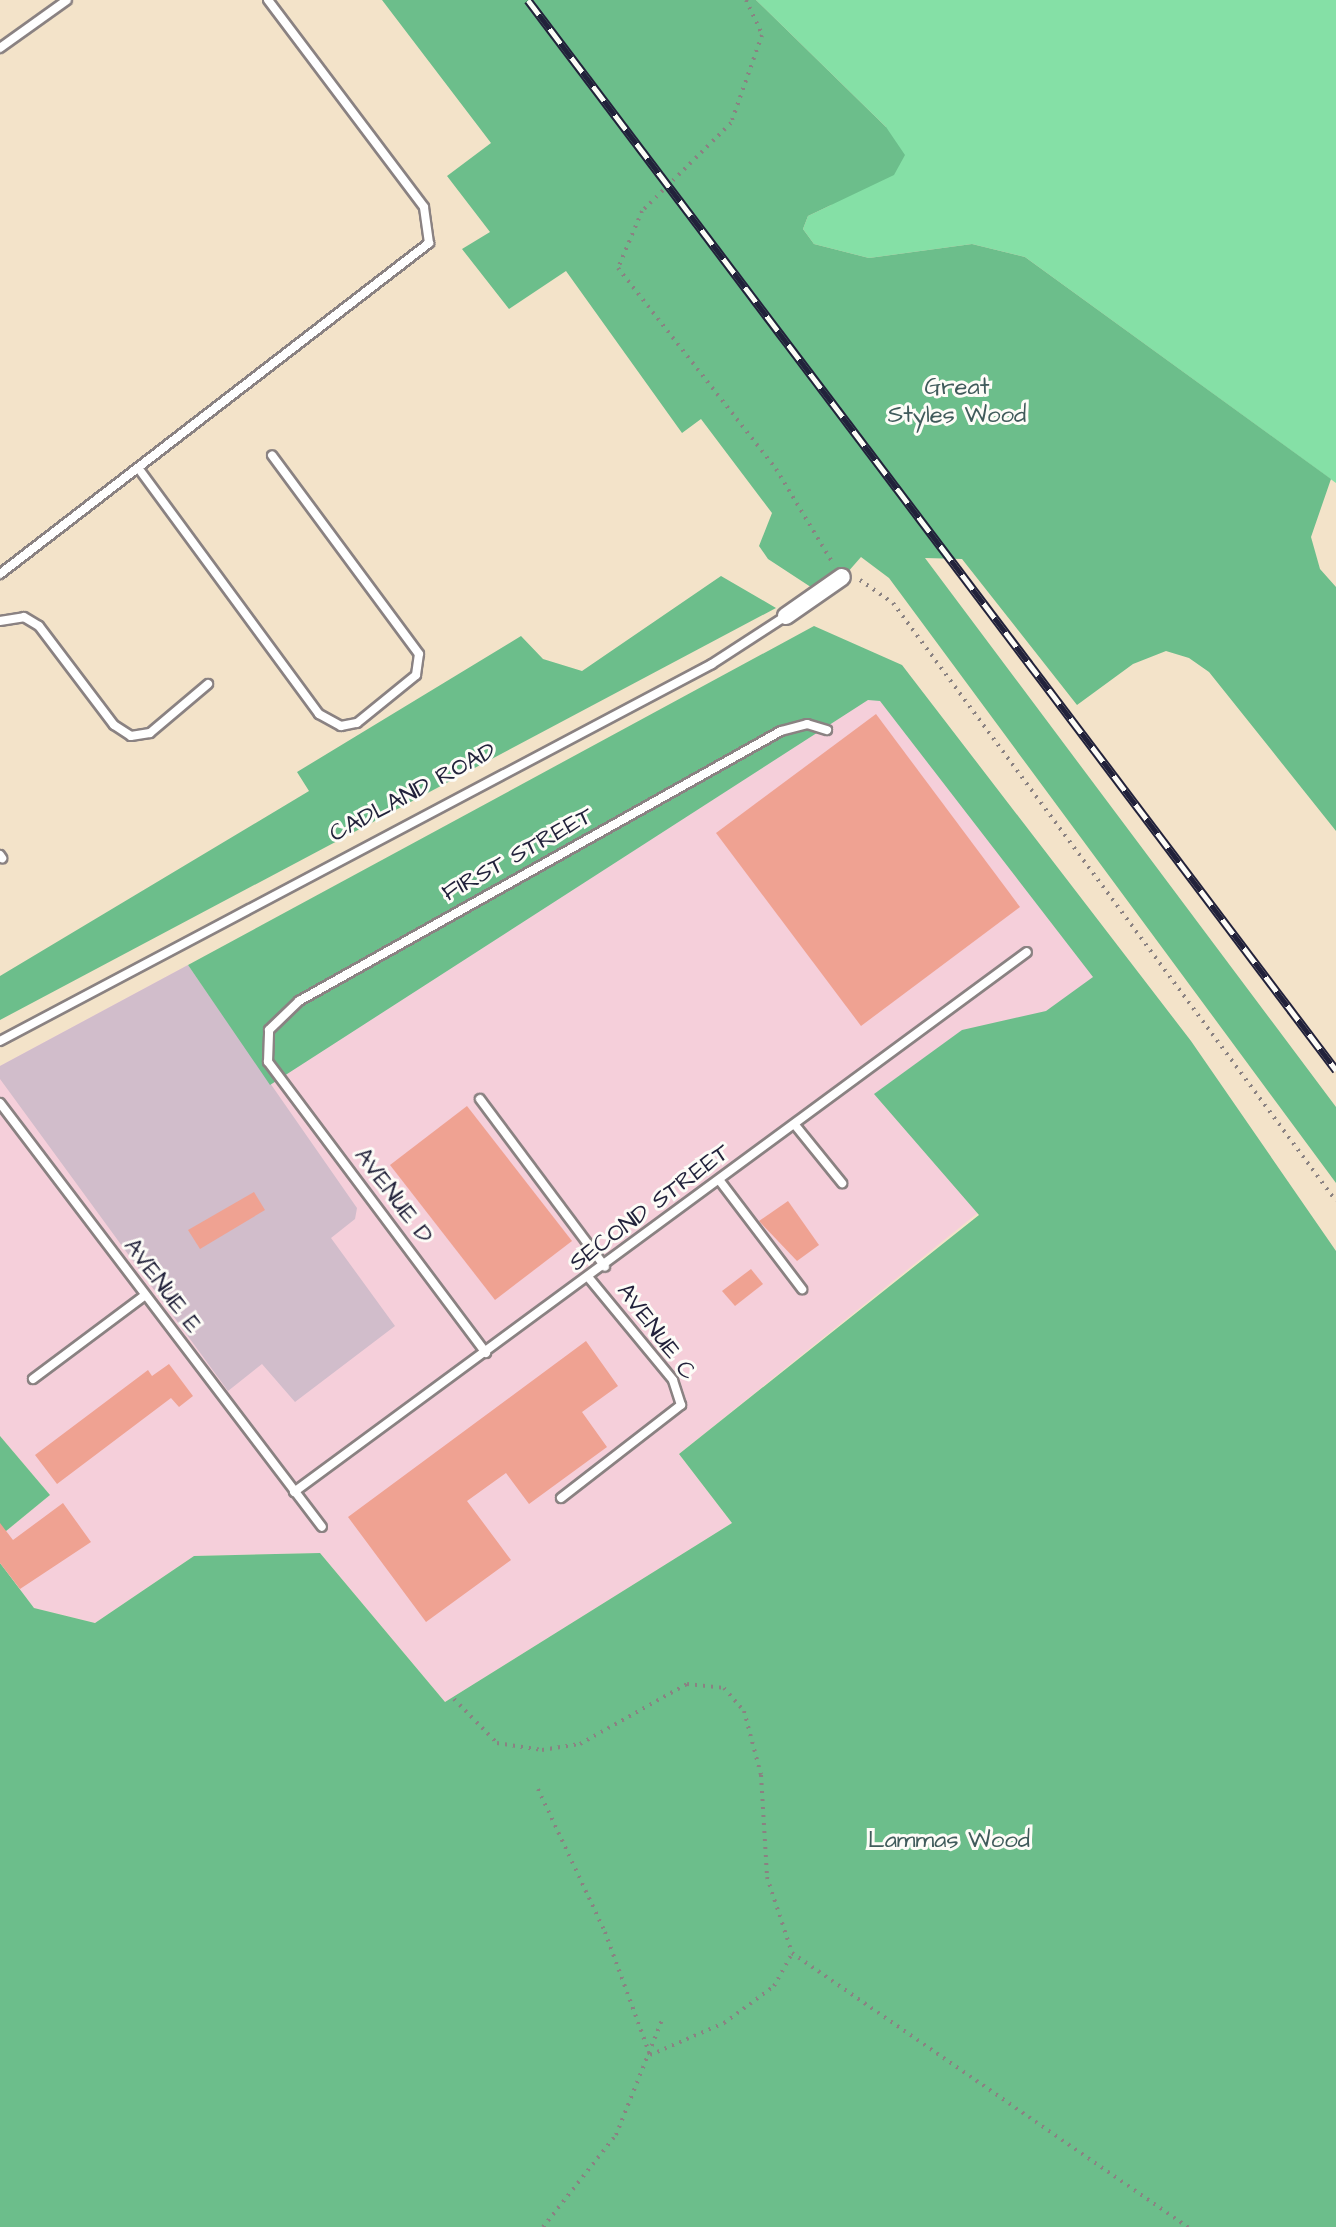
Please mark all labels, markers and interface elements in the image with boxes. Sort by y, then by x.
park label: Great Styles Wood [888,374,1026,430]
street label: CADLAND ROAD [325,737,501,849]
street label: FIRST STREET [437,802,599,908]
street label: SECOND STREET [564,1138,736,1278]
street label: AVENUE D [348,1142,438,1250]
street label: AVENUE E [117,1233,207,1339]
street label: AVENUE C [610,1278,702,1386]
park label: Lammas Wood [868,1827,1030,1855]

